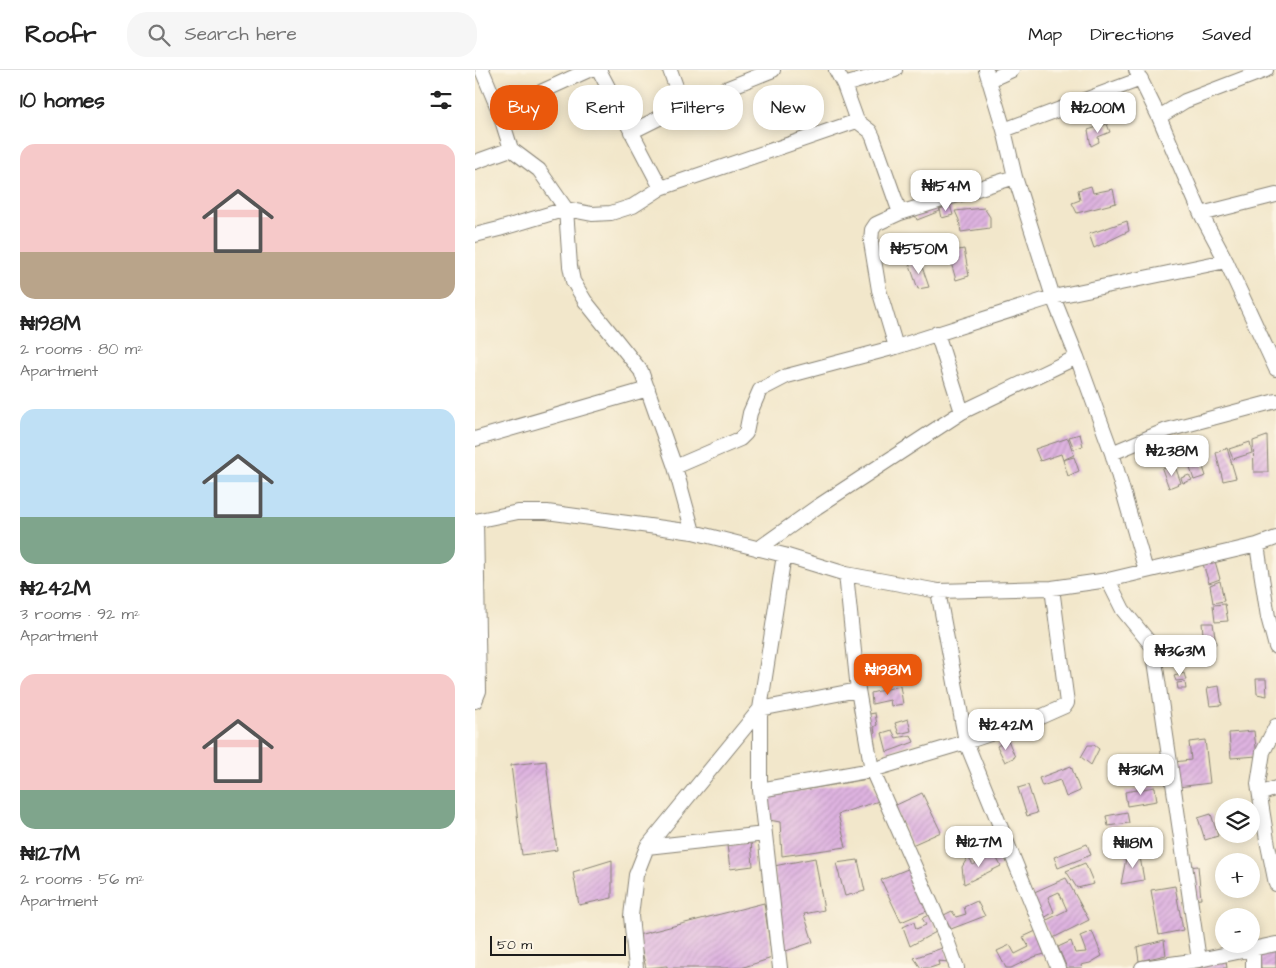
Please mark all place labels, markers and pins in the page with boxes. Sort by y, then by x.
pin: ₦200M [1063,92,1133,134]
pin: ₦154M [911,170,981,212]
pin: ₦550M [884,232,954,275]
pin: ₦238M [1137,434,1207,477]
pin: ₦363M [1145,634,1215,677]
pin: ₦198M [853,654,923,696]
pin: ₦242M [971,708,1041,751]
pin: ₦316M [1106,754,1176,796]
pin: ₦127M [944,826,1014,868]
pin: ₦118M [1098,826,1168,869]

